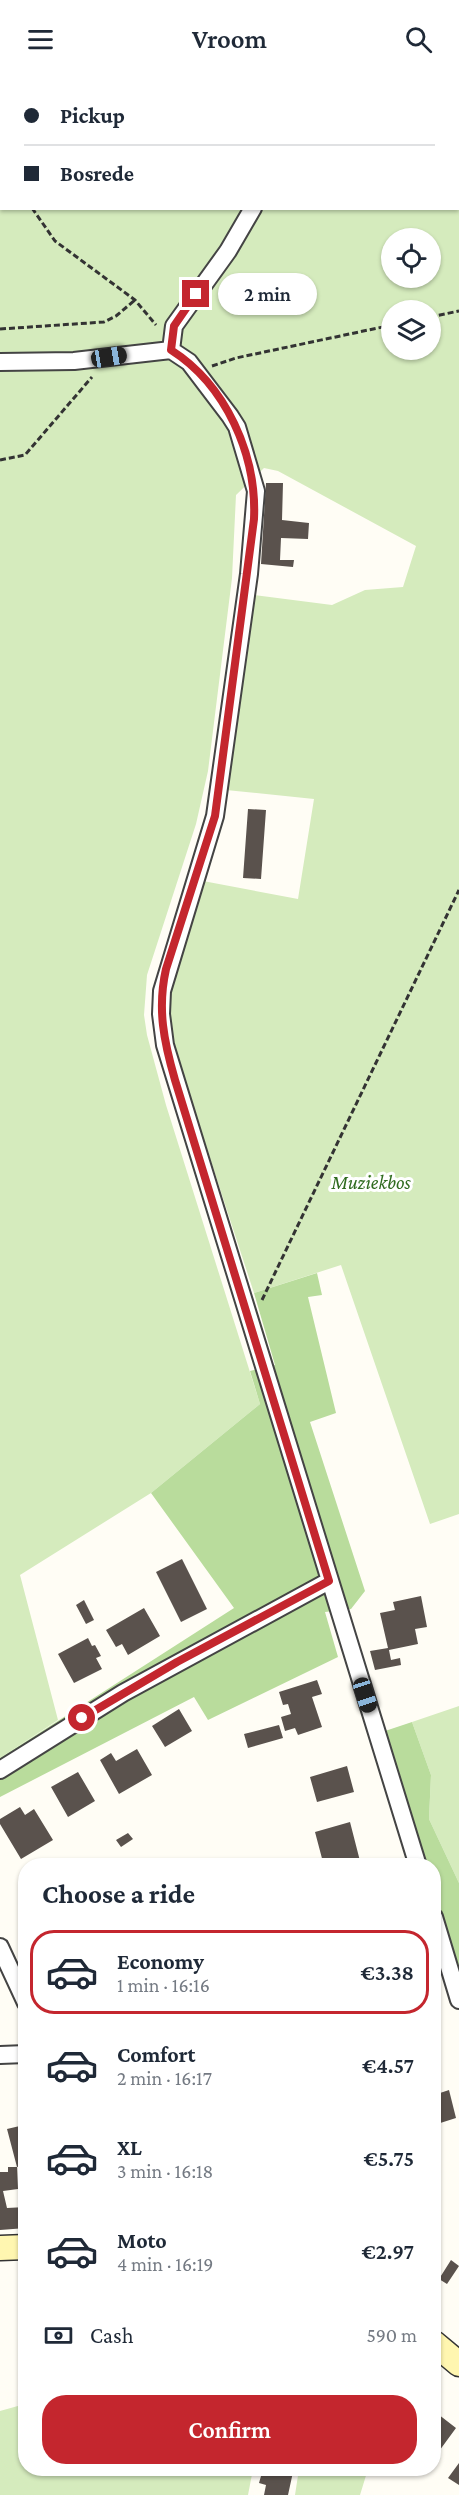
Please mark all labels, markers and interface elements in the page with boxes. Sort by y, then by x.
icon: menu [24,23,57,56]
icon: search [402,23,435,56]
text: Vroom [192,24,267,54]
text: Pickup [60,103,125,128]
text: Bosrede [60,161,134,186]
map controls [381,228,441,360]
button: locate [381,228,441,288]
callout: 2 min [217,273,316,315]
route end [182,280,209,307]
text: 2 min [244,283,291,305]
button: layers [381,300,441,360]
car [90,345,128,369]
park label: Muziekbos [330,1171,412,1193]
car [351,1675,379,1715]
route start [68,1704,95,1731]
text: Choose a ride [42,1879,195,1909]
icon: car [45,1945,99,1999]
text: Economy [117,1949,204,1974]
text: €3.38 [361,1960,414,1985]
text: 1 min · 16:16 [117,1974,210,1996]
icon: car [45,2038,99,2092]
text: Comfort [117,2042,195,2067]
text: €4.57 [362,2053,414,2078]
text: 2 min · 16:17 [117,2067,212,2089]
icon: car [45,2131,99,2185]
text: XL [117,2135,142,2160]
text: €5.75 [364,2146,414,2171]
text: 3 min · 16:18 [117,2160,213,2182]
icon: car [45,2224,99,2278]
text: Moto [117,2228,167,2253]
text: €2.97 [361,2239,414,2264]
text: 4 min · 16:19 [117,2253,213,2275]
icon: cash [42,2319,75,2352]
text: Cash [90,2323,134,2348]
text: 590 m [367,2324,417,2346]
button: Confirm [42,2395,417,2464]

